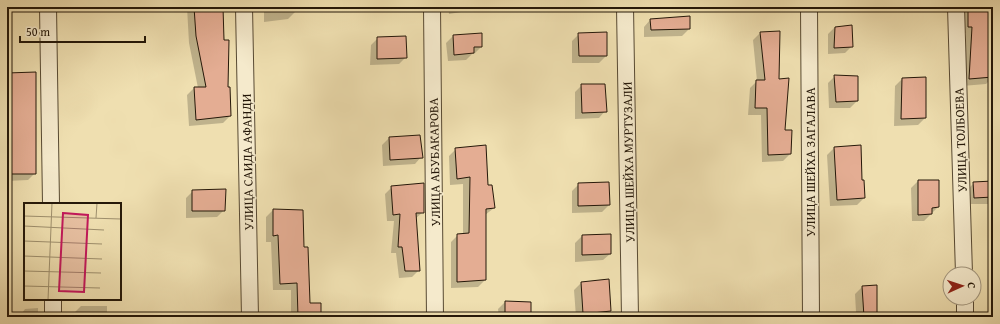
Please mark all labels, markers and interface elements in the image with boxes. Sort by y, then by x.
scale bar [20,18,145,44]
text: 50 m [26,23,50,40]
street label: УЛИЦА ШЕЙХА МУРТУЗАЛИ [618,81,639,243]
street label: УЛИЦА ШЕЙХА ЗАГАЛАВА [801,87,820,237]
street label: УЛИЦА ТОЛБОЕВА [949,87,972,193]
street label: УЛИЦА САИДА АФАНДИ [237,93,258,231]
street label: УЛИЦА АБУБАКАРОВА [424,97,445,226]
inset map [24,203,121,300]
north arrow [942,266,982,306]
text: С [964,282,980,289]

